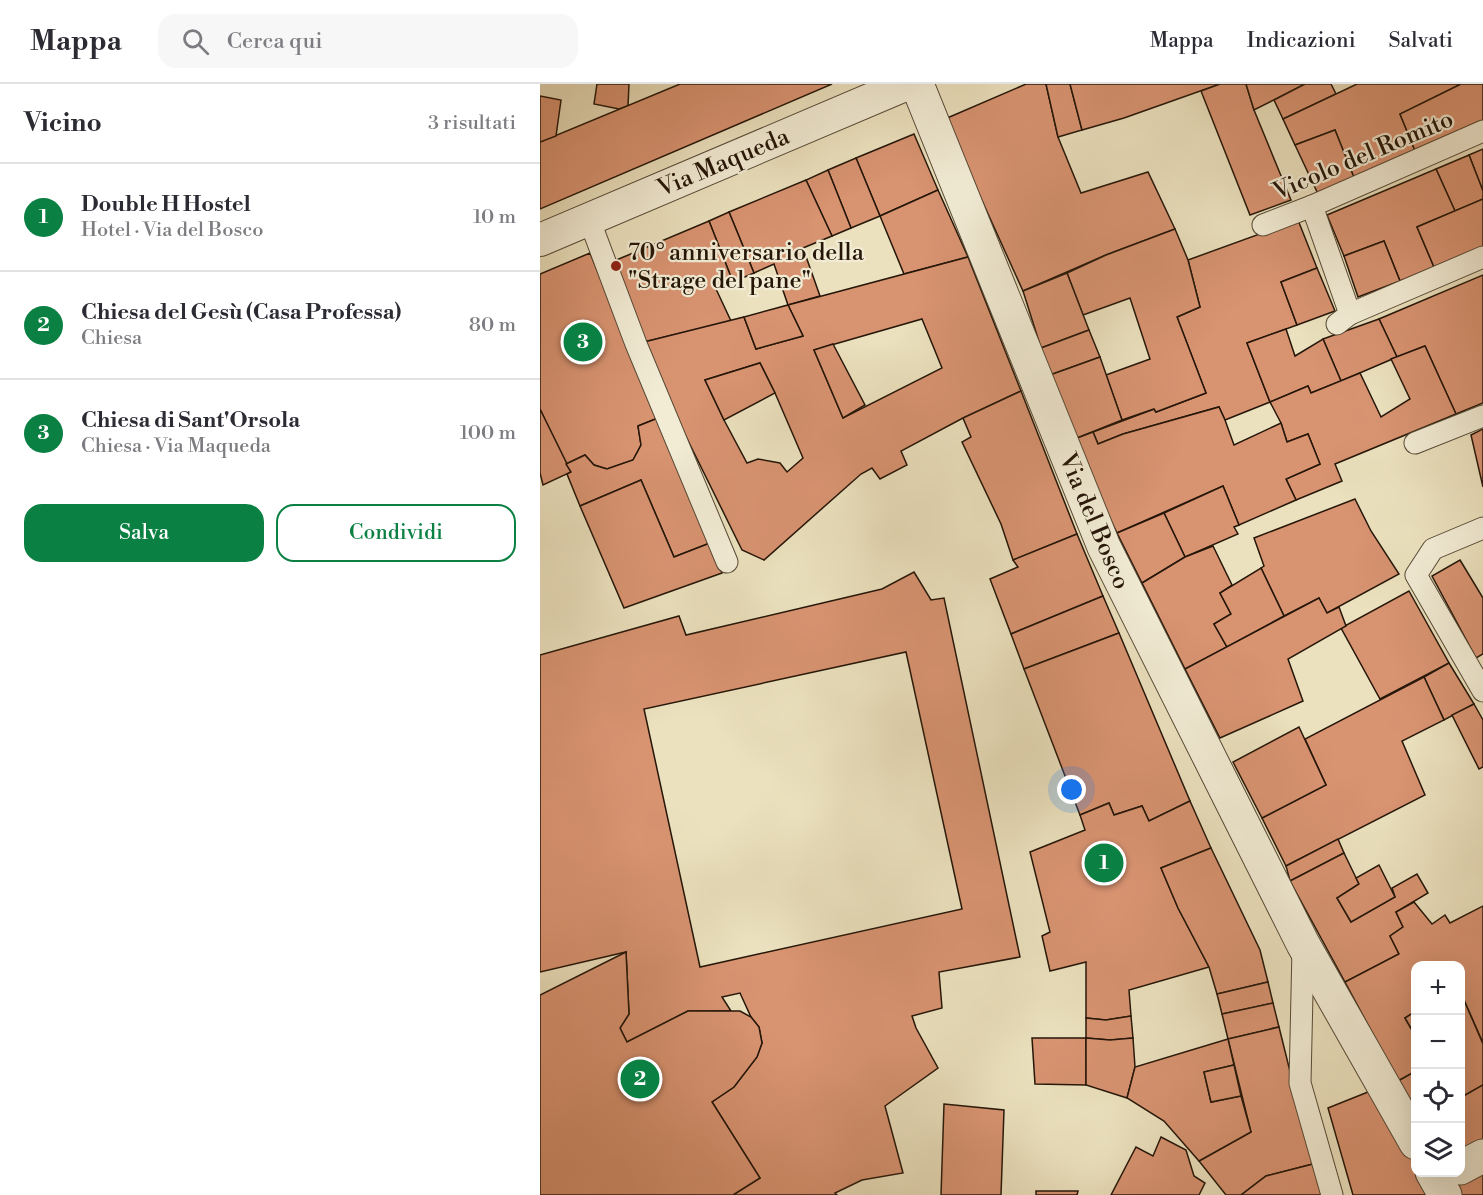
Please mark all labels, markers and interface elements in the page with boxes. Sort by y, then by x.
search box [158,14,578,68]
text: Mappa [30,24,122,59]
icon: search [179,25,212,58]
text: Cerca qui [227,28,322,55]
text: Mappa [1150,28,1214,54]
text: Indicazioni [1247,28,1356,54]
text: Salvati [1389,28,1453,54]
street label: Vicolo del Romito [1268,104,1458,208]
text: Vicino [24,107,102,139]
text: 3 risultati [428,111,516,136]
street label: Via Maqueda [652,121,795,205]
text: Double H Hostel [81,191,251,218]
text: 1 [39,205,48,230]
text: 10 m [473,205,516,230]
text: Hotel · Via del Bosco [81,218,264,243]
place label: 70° anniversario della "Strage del pane" [628,238,865,296]
marker: 70° anniversario della "Strage del pane" [609,259,623,273]
text: Chiesa del Gesù (Casa Professa) [81,299,401,326]
text: 2 [37,313,50,338]
text: 80 m [469,313,516,338]
pin: 3 [564,320,603,364]
text: Chiesa [81,326,142,351]
text: Chiesa di Sant'Orsola [81,407,300,434]
text: 3 [37,421,50,446]
text: 100 m [460,421,516,446]
text: Chiesa · Via Maqueda [81,434,271,459]
street label: Via del Bosco [1052,448,1136,594]
button: Salva [24,504,264,562]
button: Condividi [276,504,516,562]
your location [1057,775,1086,804]
pin: 1 [1084,840,1124,886]
map controls [1411,961,1465,1177]
button: + [1411,961,1465,1015]
button: − [1411,1015,1465,1069]
pin: 2 [620,1056,660,1102]
button: locate [1411,1069,1465,1123]
button: layers [1411,1123,1465,1177]

